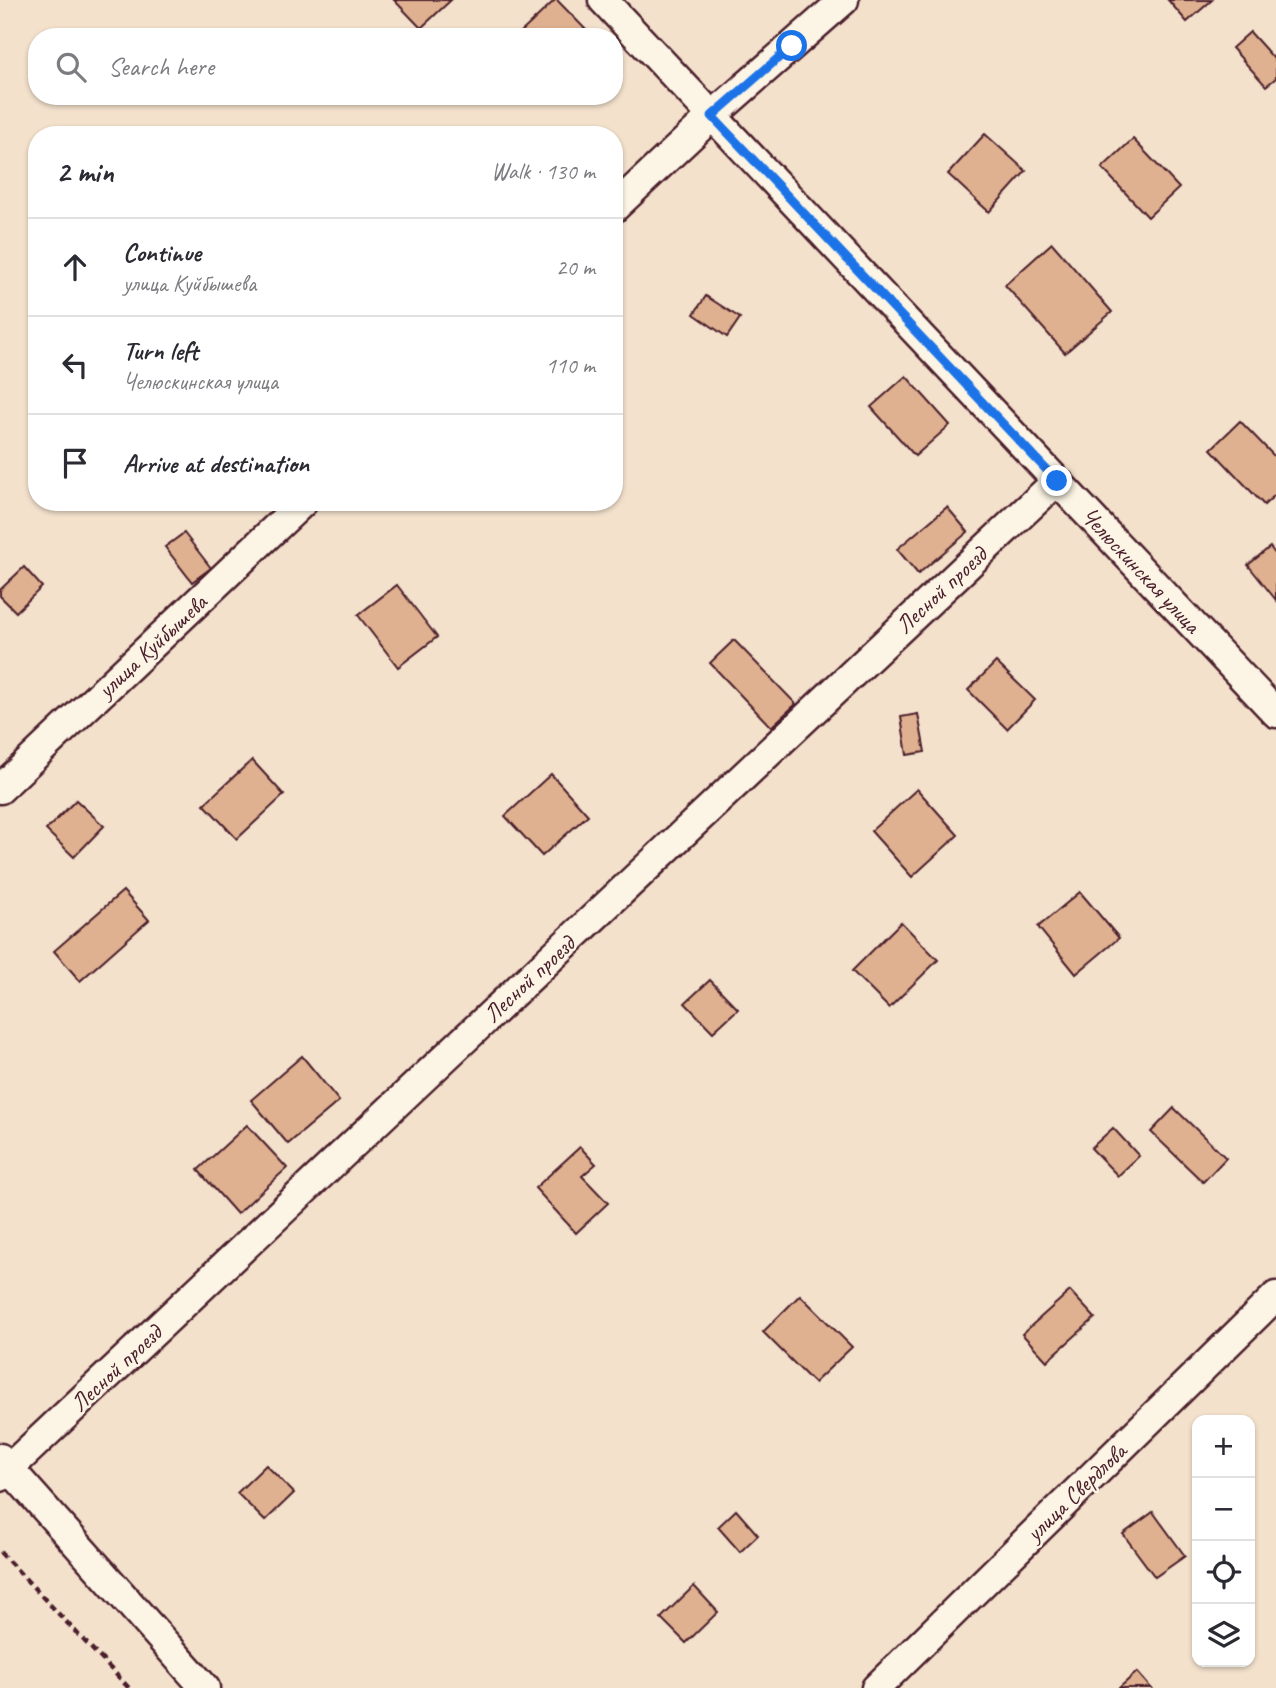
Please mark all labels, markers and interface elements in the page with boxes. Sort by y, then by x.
search box [28,28,623,105]
route start [776,30,807,61]
icon: search [52,48,90,86]
text: Search here [108,50,214,83]
text: 2 min [56,153,113,191]
text: Walk · 130 m [491,157,595,186]
text: Continue [123,236,201,269]
icon: ahead [56,248,94,286]
text: 20 m [556,253,595,282]
text: улица Куйбышева [123,269,256,298]
text: Turn left [123,334,198,367]
icon: left [56,346,94,384]
text: 110 m [546,351,595,380]
text: Челюскинская улица [123,367,278,396]
icon: arrive [56,444,94,482]
text: Arrive at destination [123,447,309,480]
route end [1041,465,1072,496]
street label: Челюскинская улица [1075,501,1208,640]
street label: Лесной проезд [889,538,995,640]
street label: улица Куйбышева [90,587,214,706]
street label: Лесной проезд [477,927,583,1029]
street label: Лесной проезд [64,1316,170,1418]
map controls [1192,1415,1255,1667]
button: + [1192,1415,1255,1478]
street label: улица Свердлова [1018,1435,1134,1549]
button: − [1192,1478,1255,1541]
button: locate [1192,1541,1255,1604]
button: layers [1192,1604,1255,1667]

